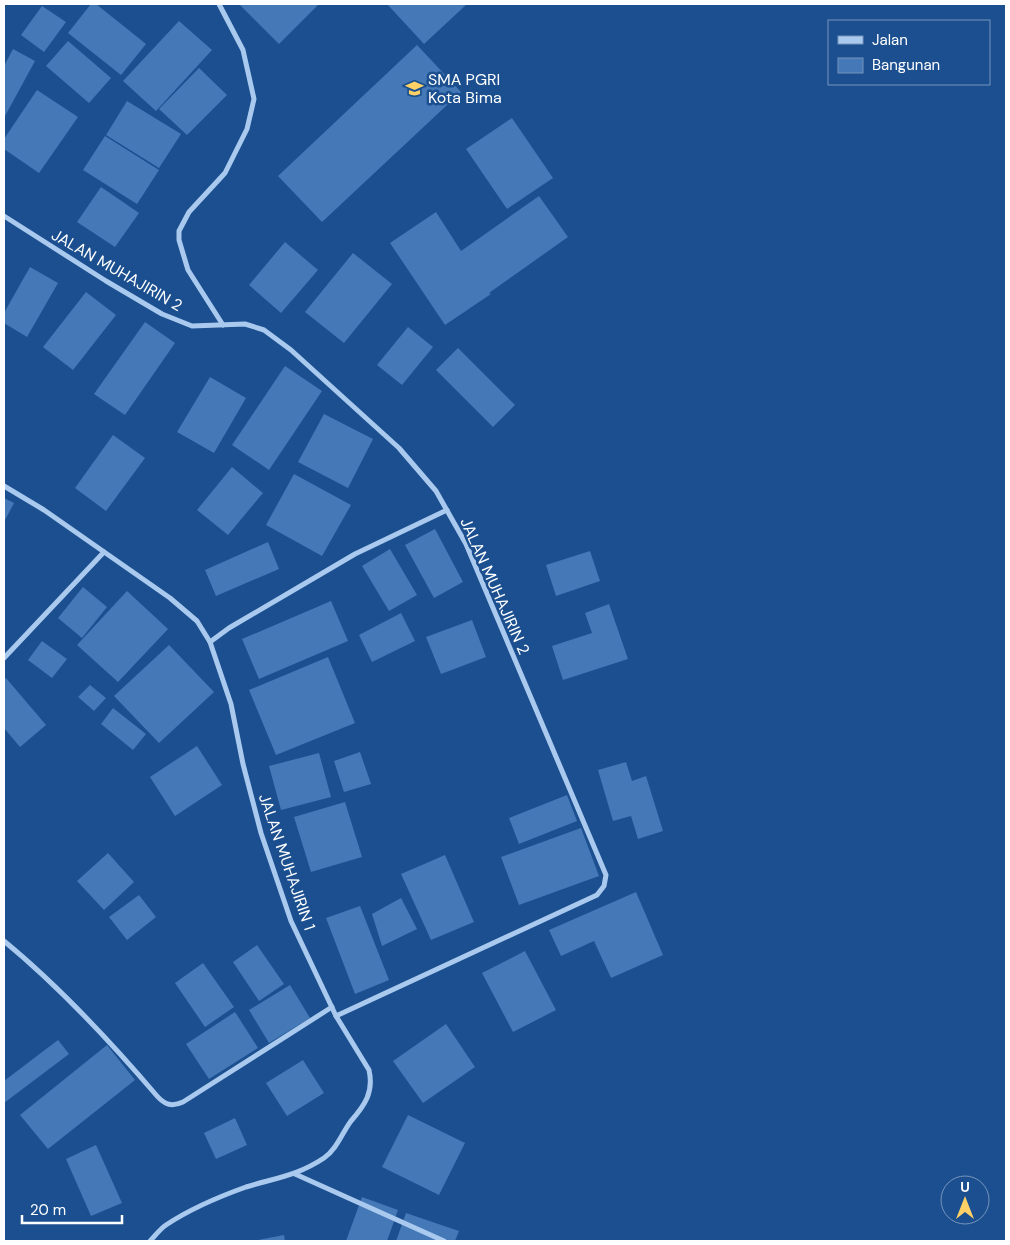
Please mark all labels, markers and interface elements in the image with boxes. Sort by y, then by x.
legend [828,20,990,85]
text: Jalan [872,30,908,50]
text: Bangunan [872,55,940,75]
place label: SMA PGRI Kota Bima [428,69,502,108]
school or university icon: SMA PGRI Kota Bima [404,78,424,98]
street label: JALAN MUHAJIRIN 2 [48,224,186,316]
street label: JALAN MUHAJIRIN 2 [455,514,535,658]
street label: JALAN MUHAJIRIN 1 [254,791,320,933]
north arrow [940,1175,990,1225]
text: U [960,1178,970,1196]
scale bar [22,1192,122,1224]
text: 20 m [30,1200,66,1220]

